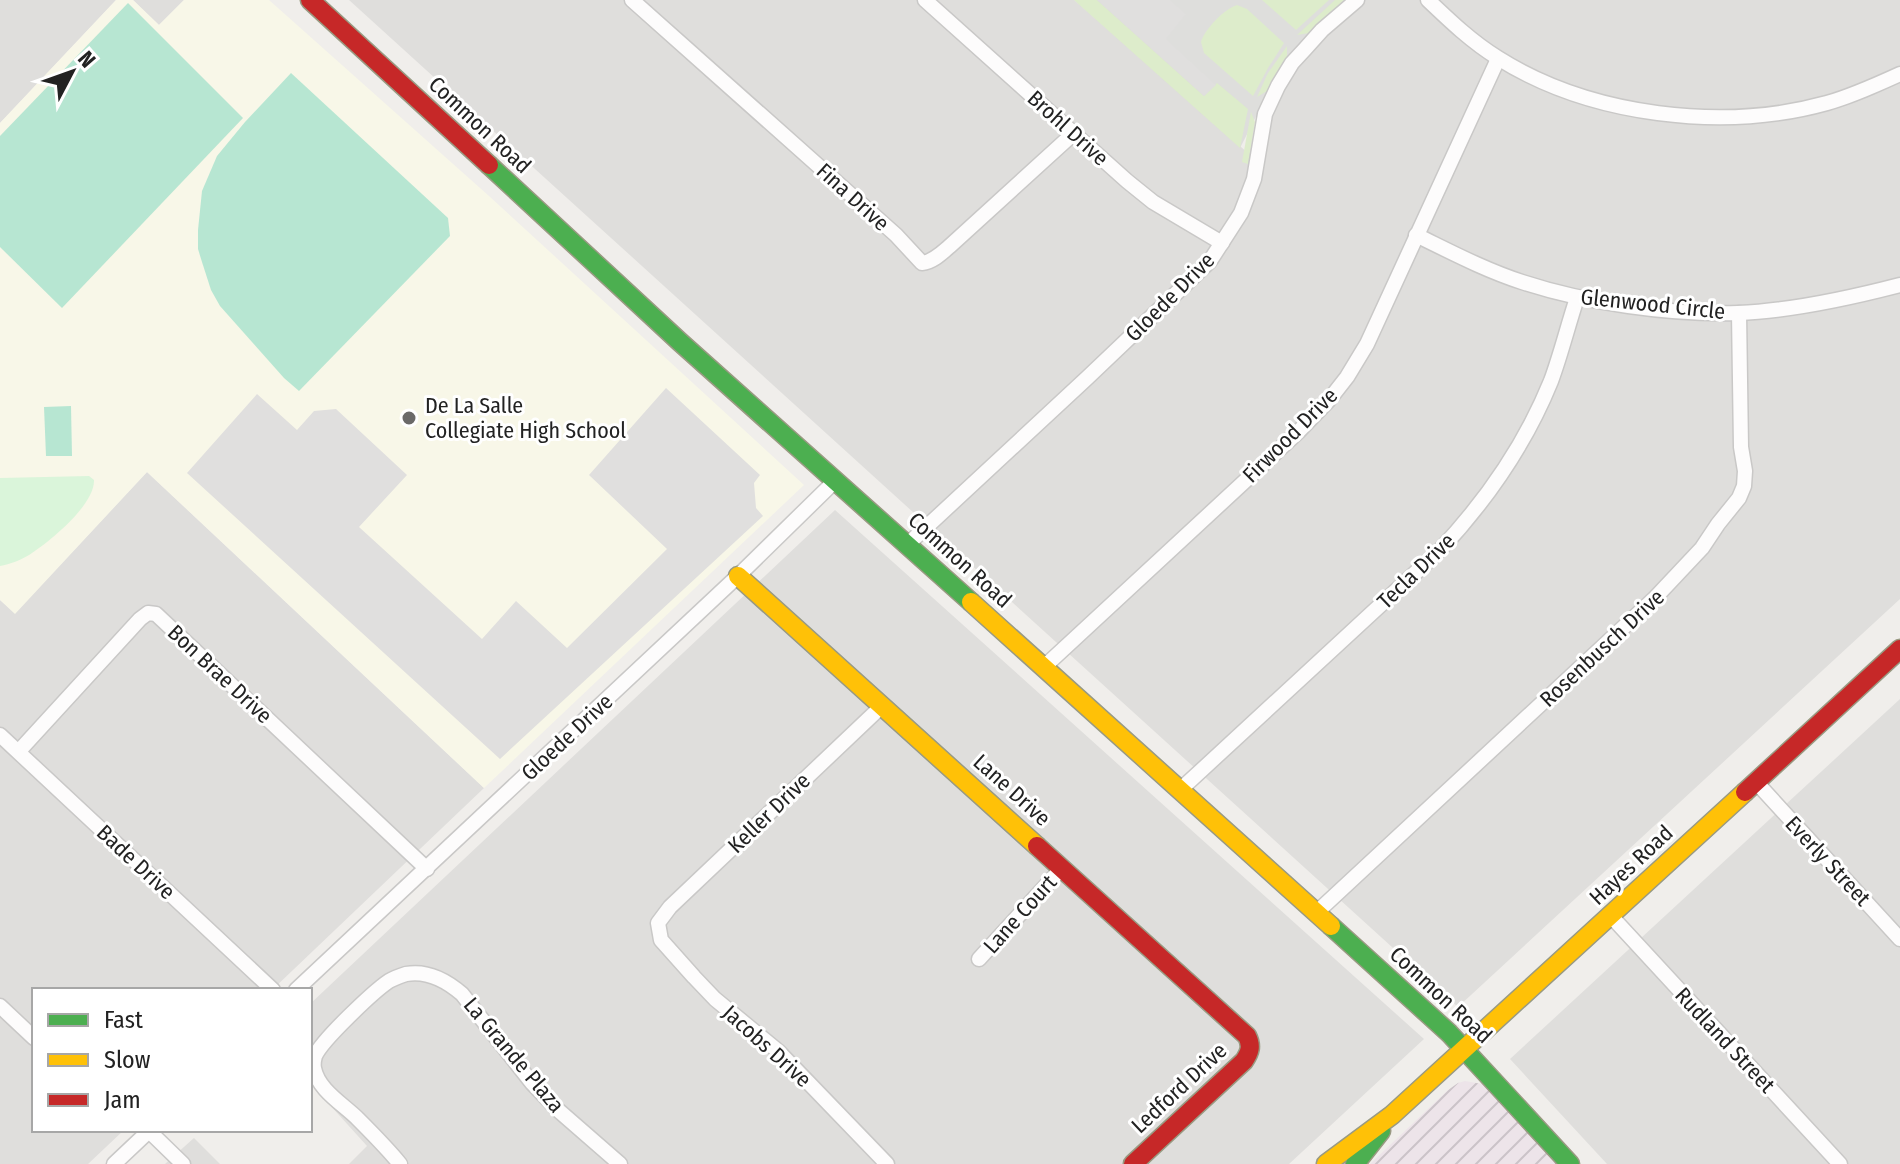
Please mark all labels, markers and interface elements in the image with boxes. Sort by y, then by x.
north arrow [32,32,112,112]
text: N [72,45,101,73]
street label: Common Road [423,71,537,179]
street label: Brohl Drive [1022,85,1114,171]
street label: Fina Drive [811,157,895,237]
street label: Gloede Drive [1120,247,1220,347]
street label: Glenwood Circle [1579,283,1727,325]
street label: Firwood Drive [1237,382,1343,488]
place label: De La Salle Collegiate High School [425,392,626,444]
marker: De La Salle Collegiate High School [400,409,418,427]
street label: Common Road [903,506,1017,614]
street label: Tecla Drive [1372,527,1460,615]
street label: Rosenbusch Drive [1534,583,1670,713]
street label: Bon Brae Drive [162,619,278,729]
street label: Gloede Drive [516,688,618,786]
street label: Lane Drive [968,748,1056,832]
street label: Keller Drive [722,767,816,859]
street label: Everly Street [1780,811,1877,912]
street label: Bade Drive [91,819,181,905]
street label: Hayes Road [1584,819,1678,911]
street label: Lane Court [978,868,1063,959]
street label: Common Road [1384,941,1498,1049]
street label: Rudland Street [1669,982,1781,1099]
legend [32,988,312,1132]
street label: La Grande Plaza [458,992,570,1118]
street label: Jacobs Drive [717,999,817,1093]
text: Fast [104,1006,143,1034]
street label: Ledford Drive [1126,1037,1232,1139]
text: Slow [104,1046,151,1074]
text: Jam [104,1086,141,1114]

